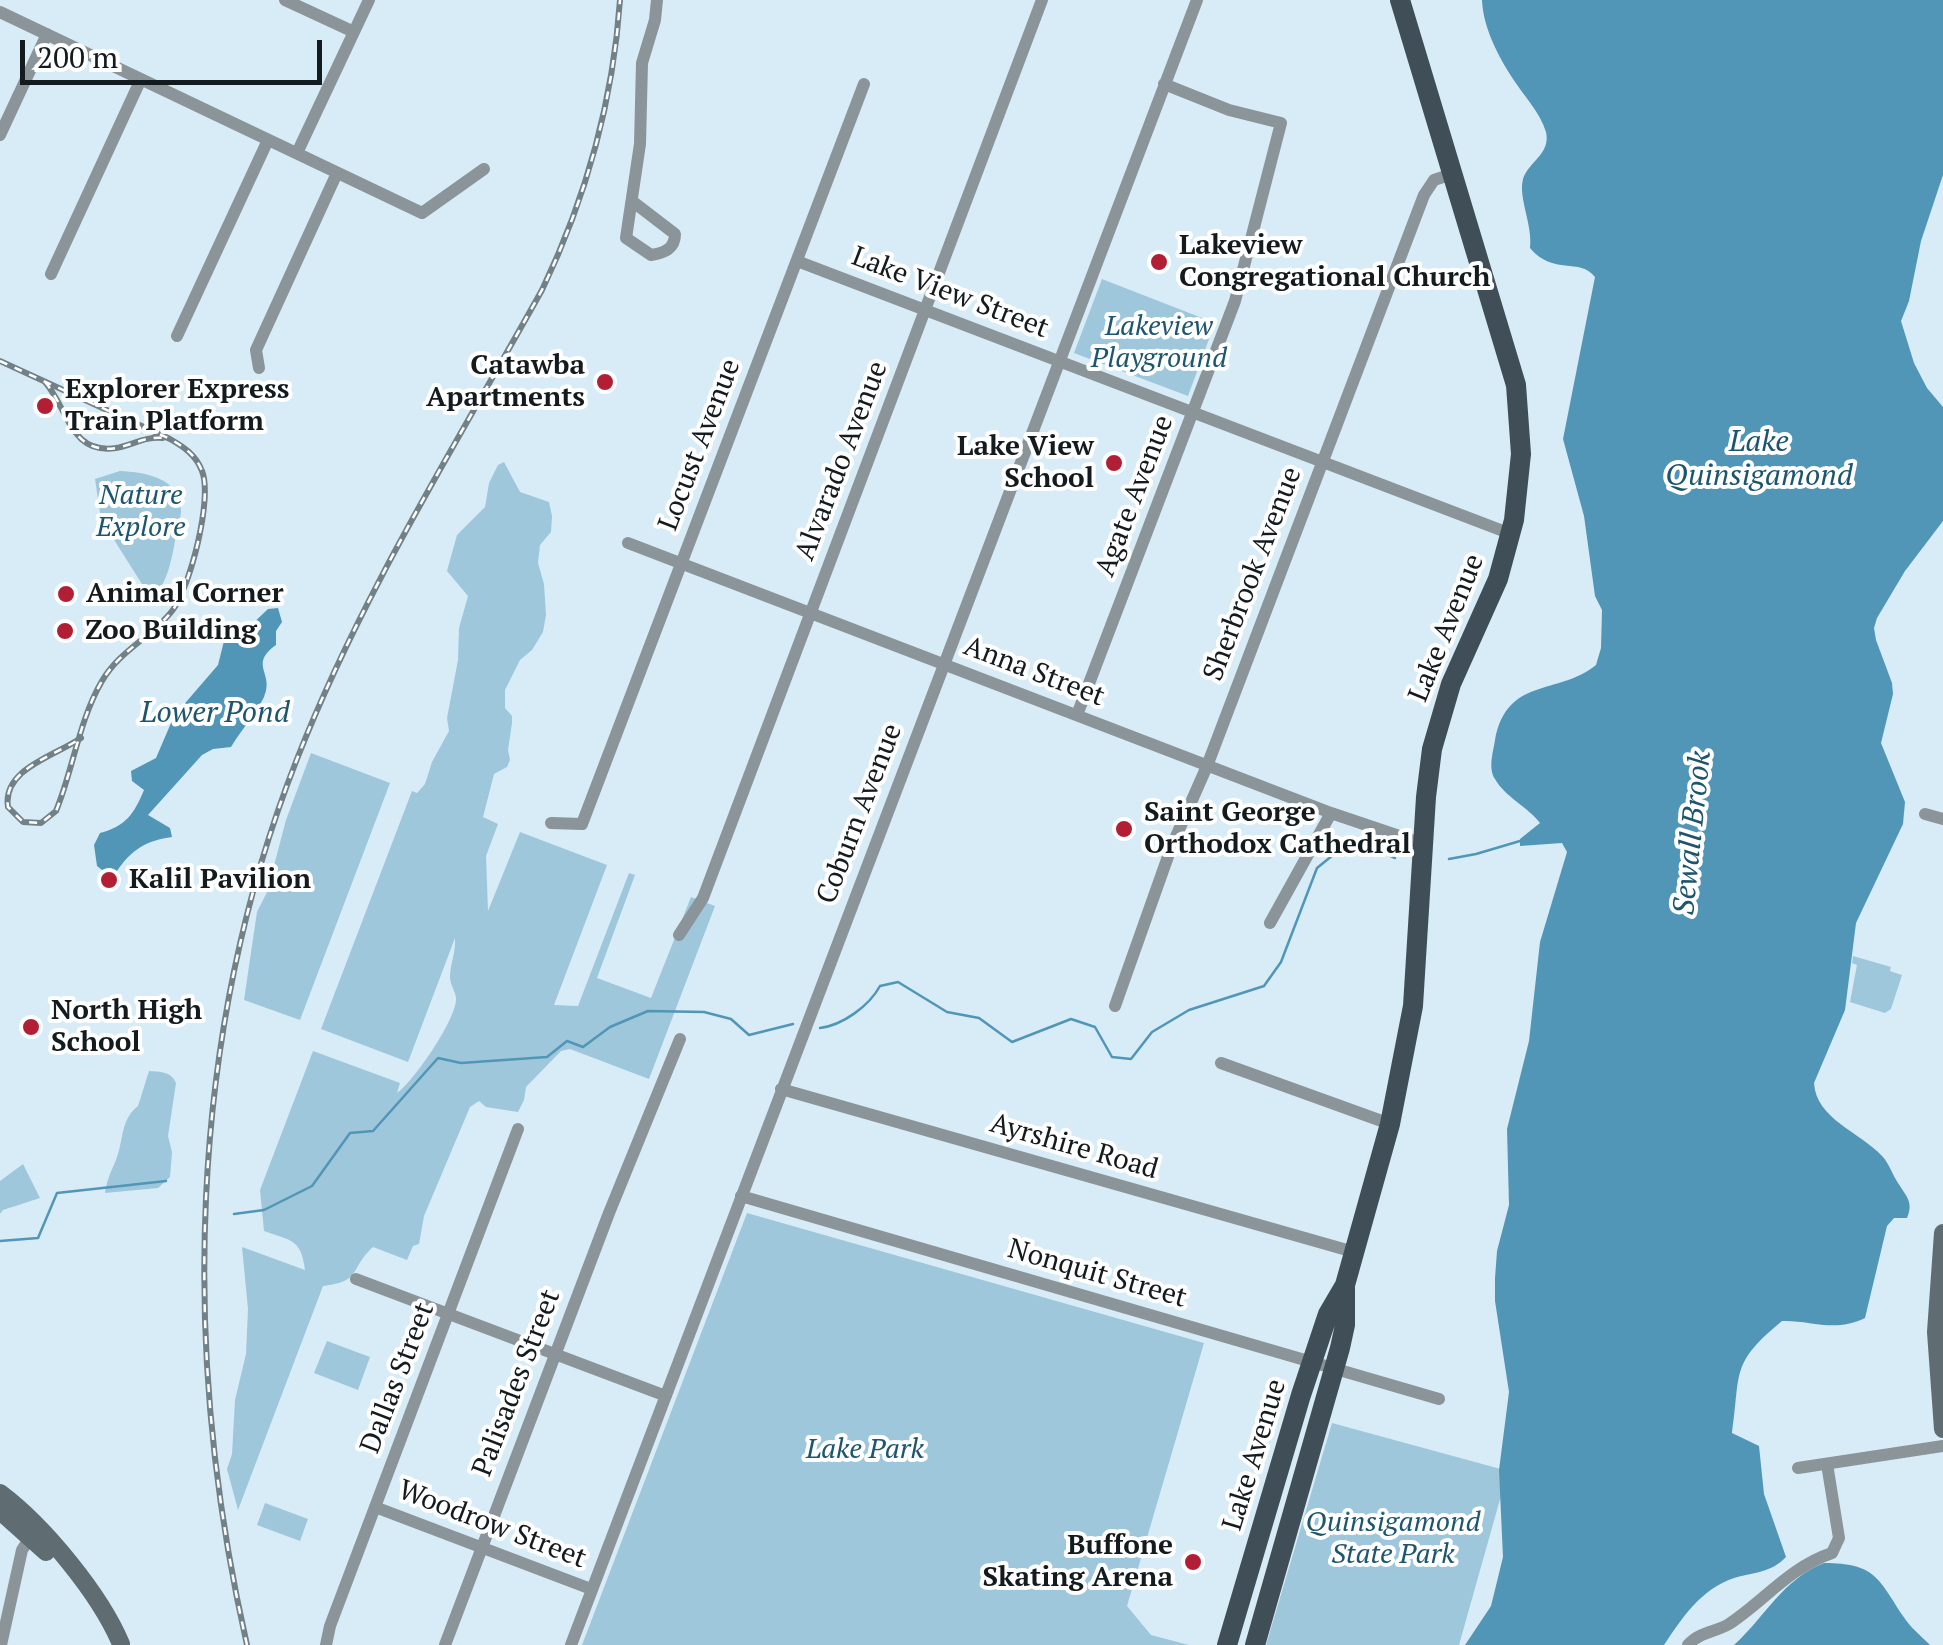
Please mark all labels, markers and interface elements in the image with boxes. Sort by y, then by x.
scale bar [25,20,328,82]
text: 200 m [37,37,118,77]
place label: Lakeview Congregational Church [1179,229,1490,295]
street label: Lake View Street [847,240,1053,346]
marker: Lakeview Congregational Church [1148,251,1170,273]
park label: Lakeview Playground [1091,310,1227,376]
place label: Catawba Apartments [426,349,585,415]
street label: Locust Avenue [652,355,748,535]
street label: Alvarado Avenue [789,357,895,565]
marker: Catawba Apartments [594,371,616,393]
place label: Explorer Express Train Platform [65,373,289,439]
marker: Explorer Express Train Platform [34,395,56,417]
street label: Agate Avenue [1089,411,1181,581]
water label: Lake Quinsigamond [1665,424,1853,494]
place label: Lake View School [957,430,1094,496]
marker: Lake View School [1103,452,1125,474]
street label: Sherbrook Avenue [1197,462,1309,686]
park label: Nature Explore [96,479,186,545]
street label: Lake Avenue [1402,549,1492,707]
place label: Animal Corner [86,577,284,611]
marker: Animal Corner [55,583,77,605]
place label: Zoo Building [85,614,257,648]
marker: Zoo Building [54,620,76,642]
street label: Anna Street [959,630,1109,714]
water label: Lower Pond [140,695,290,731]
street label: Coburn Avenue [810,719,910,909]
water label: Sewall Brook [1667,749,1719,917]
place label: Saint George Orthodox Cathedral [1144,796,1411,862]
marker: Saint George Orthodox Cathedral [1113,818,1135,840]
place label: Kalil Pavilion [129,863,311,897]
marker: Kalil Pavilion [98,869,120,891]
place label: North High School [51,994,202,1060]
marker: North High School [20,1016,42,1038]
street label: Ayrshire Road [986,1107,1162,1187]
street label: Nonquit Street [1004,1232,1190,1316]
street label: Palisades Street [466,1285,568,1481]
street label: Dallas Street [354,1298,442,1458]
street label: Lake Avenue [1216,1375,1294,1535]
park label: Lake Park [806,1433,924,1467]
street label: Woodrow Street [393,1474,591,1576]
park label: Quinsigamond State Park [1305,1506,1481,1572]
place label: Buffone Skating Arena [982,1529,1173,1595]
marker: Buffone Skating Arena [1182,1551,1204,1573]

